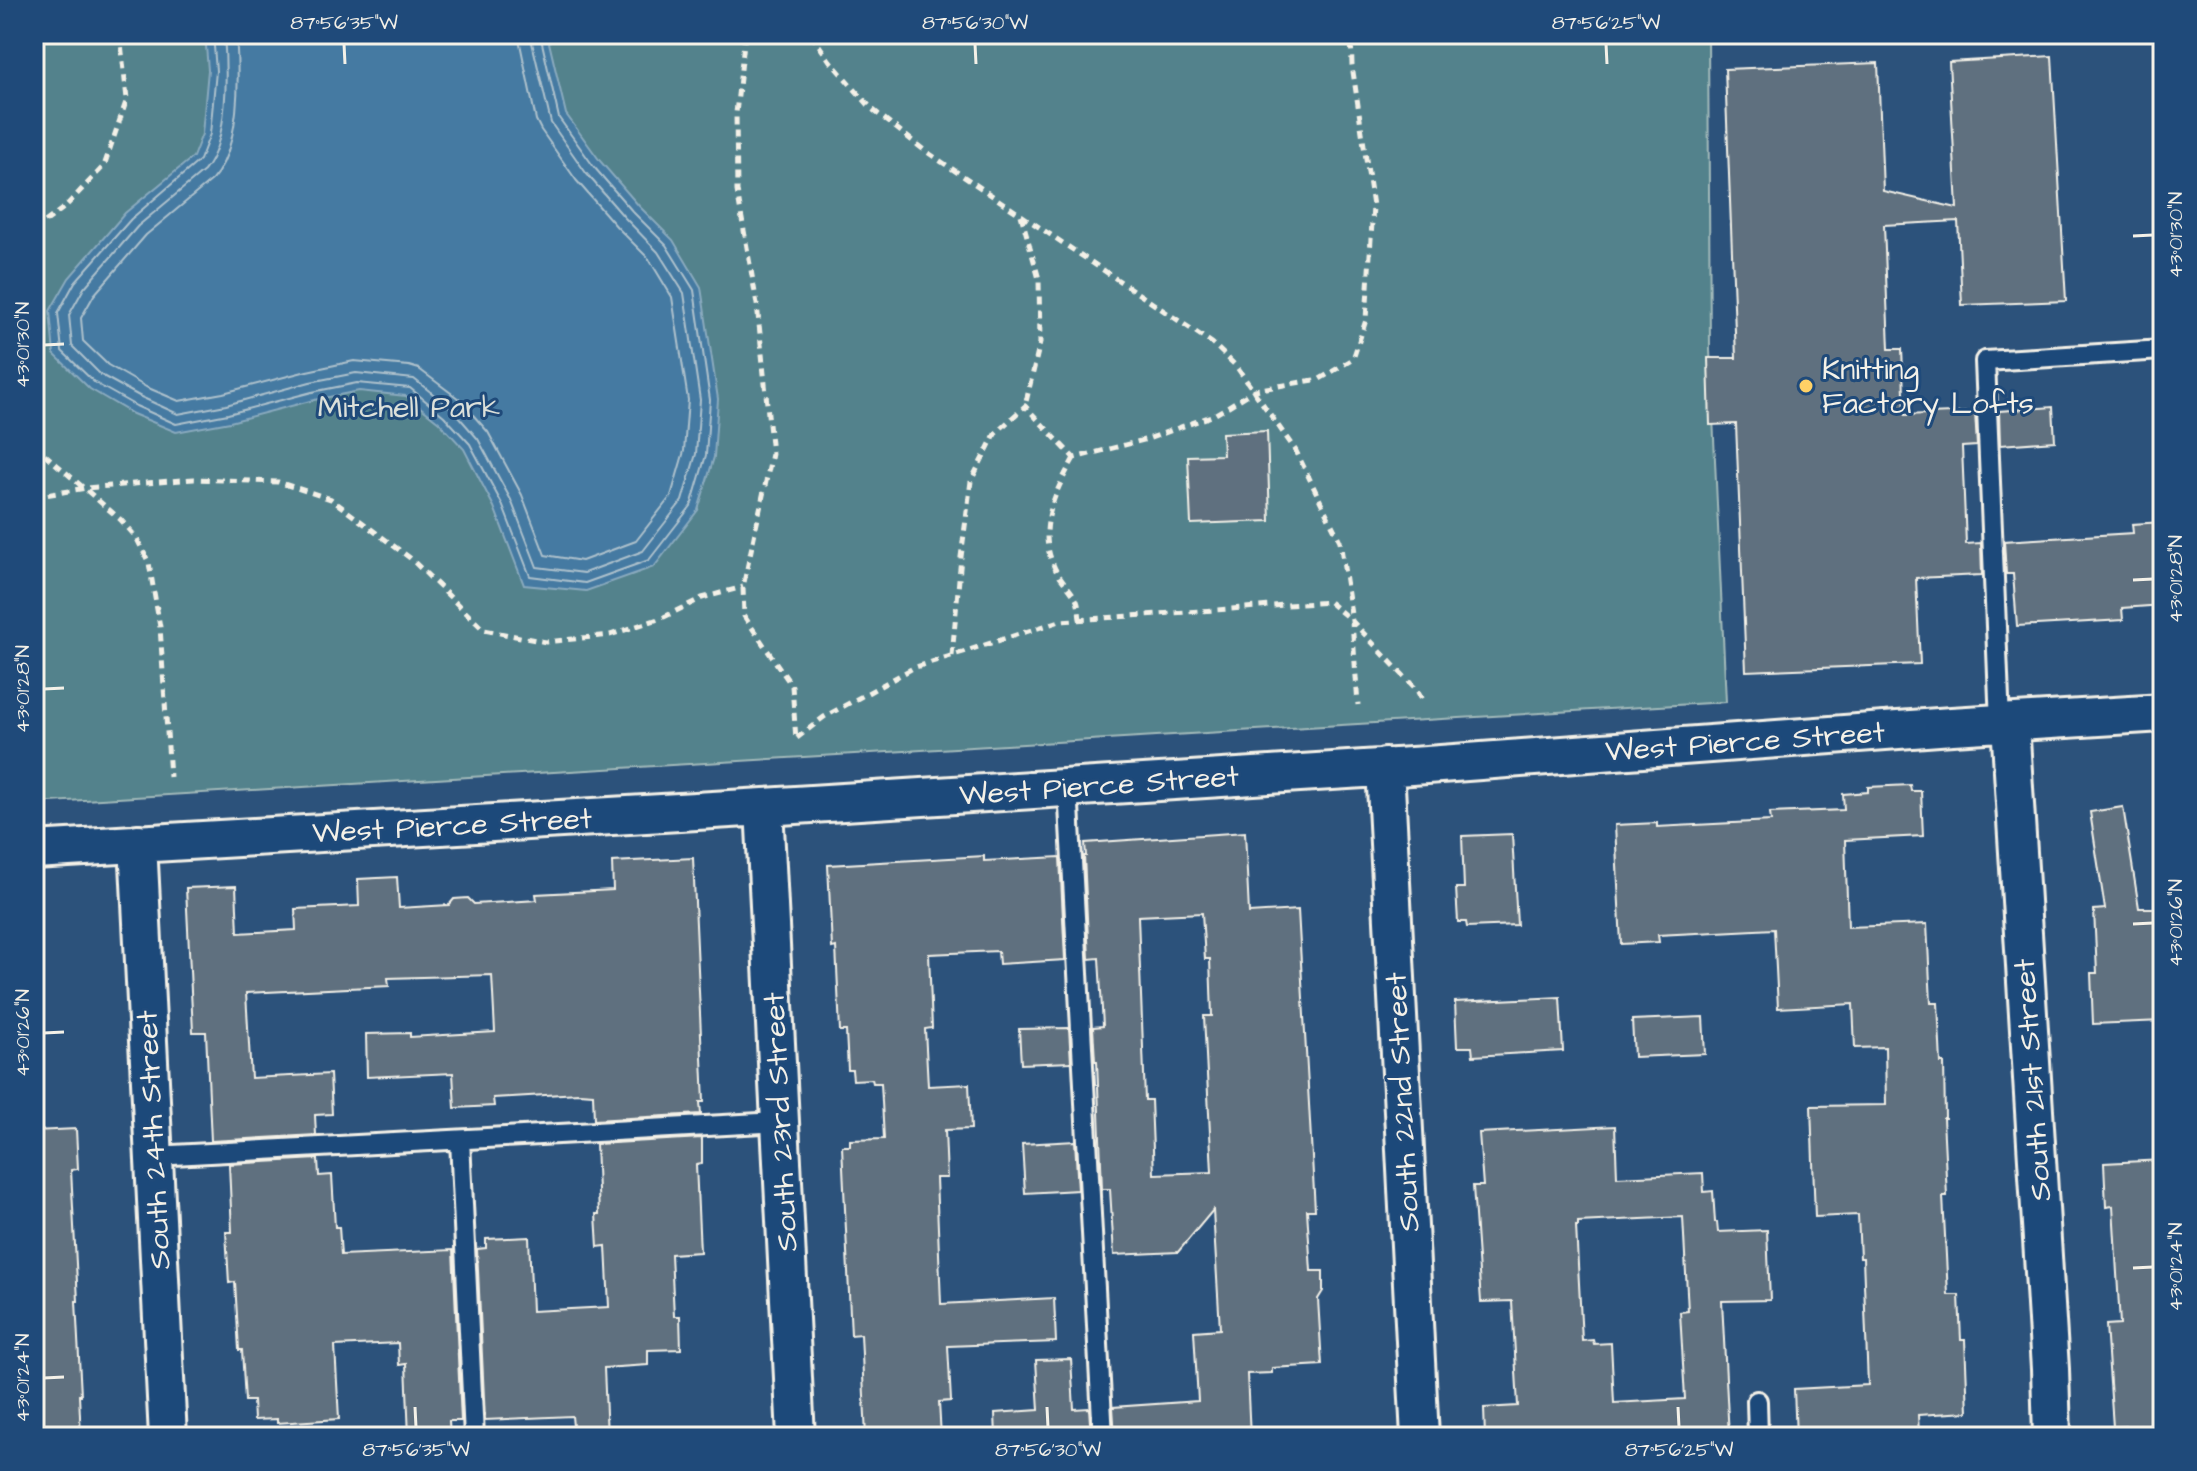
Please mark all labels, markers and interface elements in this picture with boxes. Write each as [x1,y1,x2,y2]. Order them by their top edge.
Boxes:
text: 87°56'35"W [290,9,398,37]
text: 87°56'30"W [922,9,1028,37]
text: 87°56'25"W [1552,9,1661,37]
text: 43°01'30"N [2162,192,2190,278]
text: 43°01'30"N [9,302,37,388]
place label: Knitting Factory Lofts [1822,349,2034,426]
marker: Knitting Factory Lofts [1797,377,1815,395]
park label: Mitchell Park [318,387,500,429]
text: 43°01'28"N [2162,535,2190,623]
text: 43°01'28"N [9,645,37,733]
street label: West Pierce Street [1604,711,1886,773]
street label: West Pierce Street [958,755,1240,817]
street label: West Pierce Street [311,798,593,854]
text: 43°01'26"N [2162,879,2190,967]
street label: South 21st Street [2004,957,2062,1203]
street label: South 22nd Street [1375,971,1431,1233]
text: 43°01'26"N [9,989,37,1077]
street label: South 23rd Street [753,991,809,1253]
street label: South 24th Street [126,1009,182,1271]
text: 43°01'24"N [2162,1223,2190,1311]
text: 43°01'24"N [9,1334,37,1422]
text: 87°56'35"W [362,1436,470,1464]
text: 87°56'30"W [995,1436,1101,1464]
text: 87°56'25"W [1625,1436,1734,1464]

